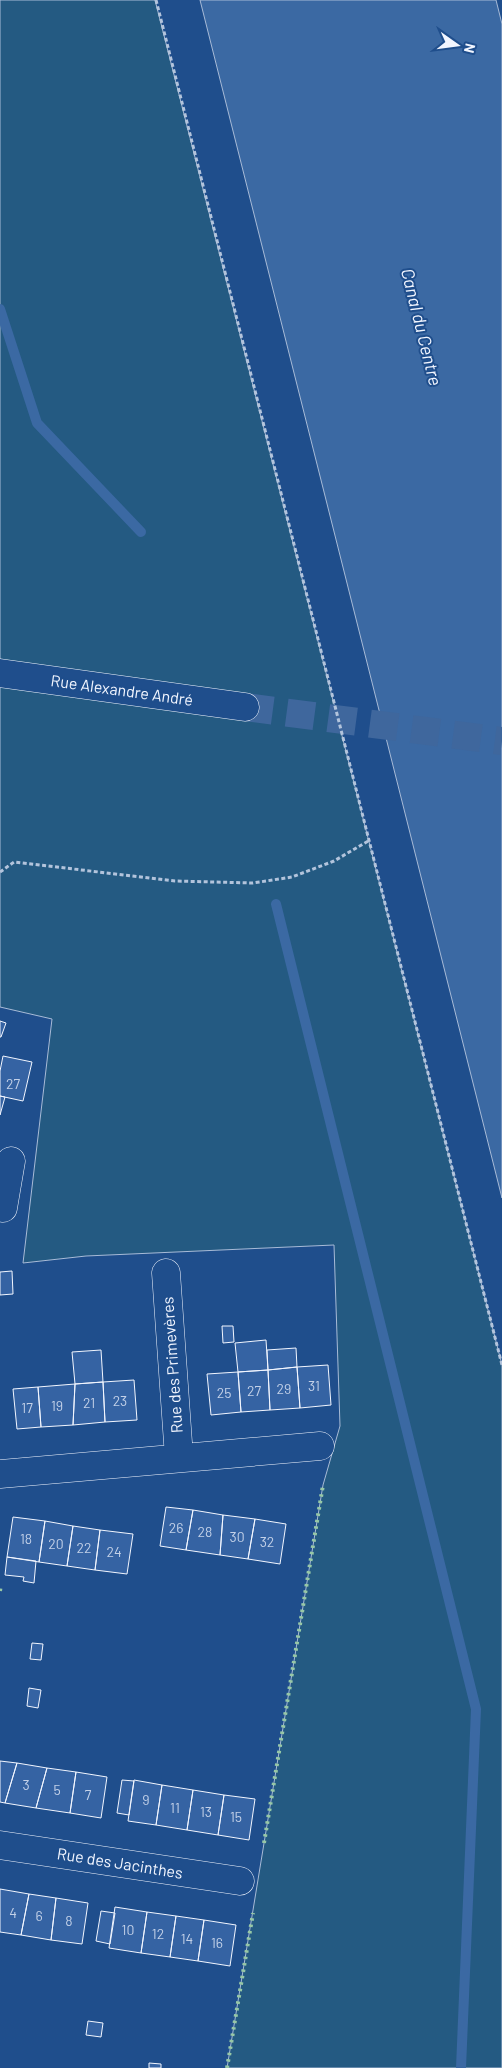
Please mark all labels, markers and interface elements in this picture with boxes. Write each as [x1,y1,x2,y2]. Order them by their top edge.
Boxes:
north arrow [432,20,482,70]
text: N [461,42,479,55]
water label: Canal du Centre [397,266,447,388]
street label: Rue Alexandre André [50,670,194,709]
house number: 27 [6,1075,20,1092]
street label: Rue des Primevères [157,1296,186,1434]
house number: 31 [308,1377,320,1394]
house number: 29 [277,1380,291,1397]
house number: 27 [247,1382,261,1399]
house number: 25 [217,1384,231,1401]
house number: 23 [113,1392,127,1409]
house number: 21 [83,1394,95,1411]
house number: 19 [51,1397,63,1414]
house number: 17 [21,1399,33,1416]
house number: 26 [169,1519,183,1536]
house number: 28 [198,1523,212,1540]
house number: 30 [229,1528,245,1545]
house number: 18 [20,1530,32,1547]
house number: 32 [260,1533,274,1550]
house number: 20 [48,1535,64,1552]
house number: 22 [76,1539,92,1556]
house number: 24 [106,1543,122,1560]
house number: 3 [22,1776,30,1793]
house number: 5 [53,1781,61,1798]
house number: 7 [85,1786,92,1803]
house number: 9 [142,1791,150,1808]
house number: 11 [170,1799,180,1816]
house number: 13 [200,1803,212,1820]
house number: 15 [230,1808,242,1825]
street label: Rue des Jacinthes [56,1843,184,1882]
house number: 4 [9,1904,17,1921]
house number: 6 [35,1907,43,1924]
house number: 8 [65,1912,73,1929]
house number: 10 [122,1921,134,1938]
house number: 12 [152,1925,164,1942]
house number: 14 [181,1930,193,1947]
house number: 16 [211,1934,223,1951]

